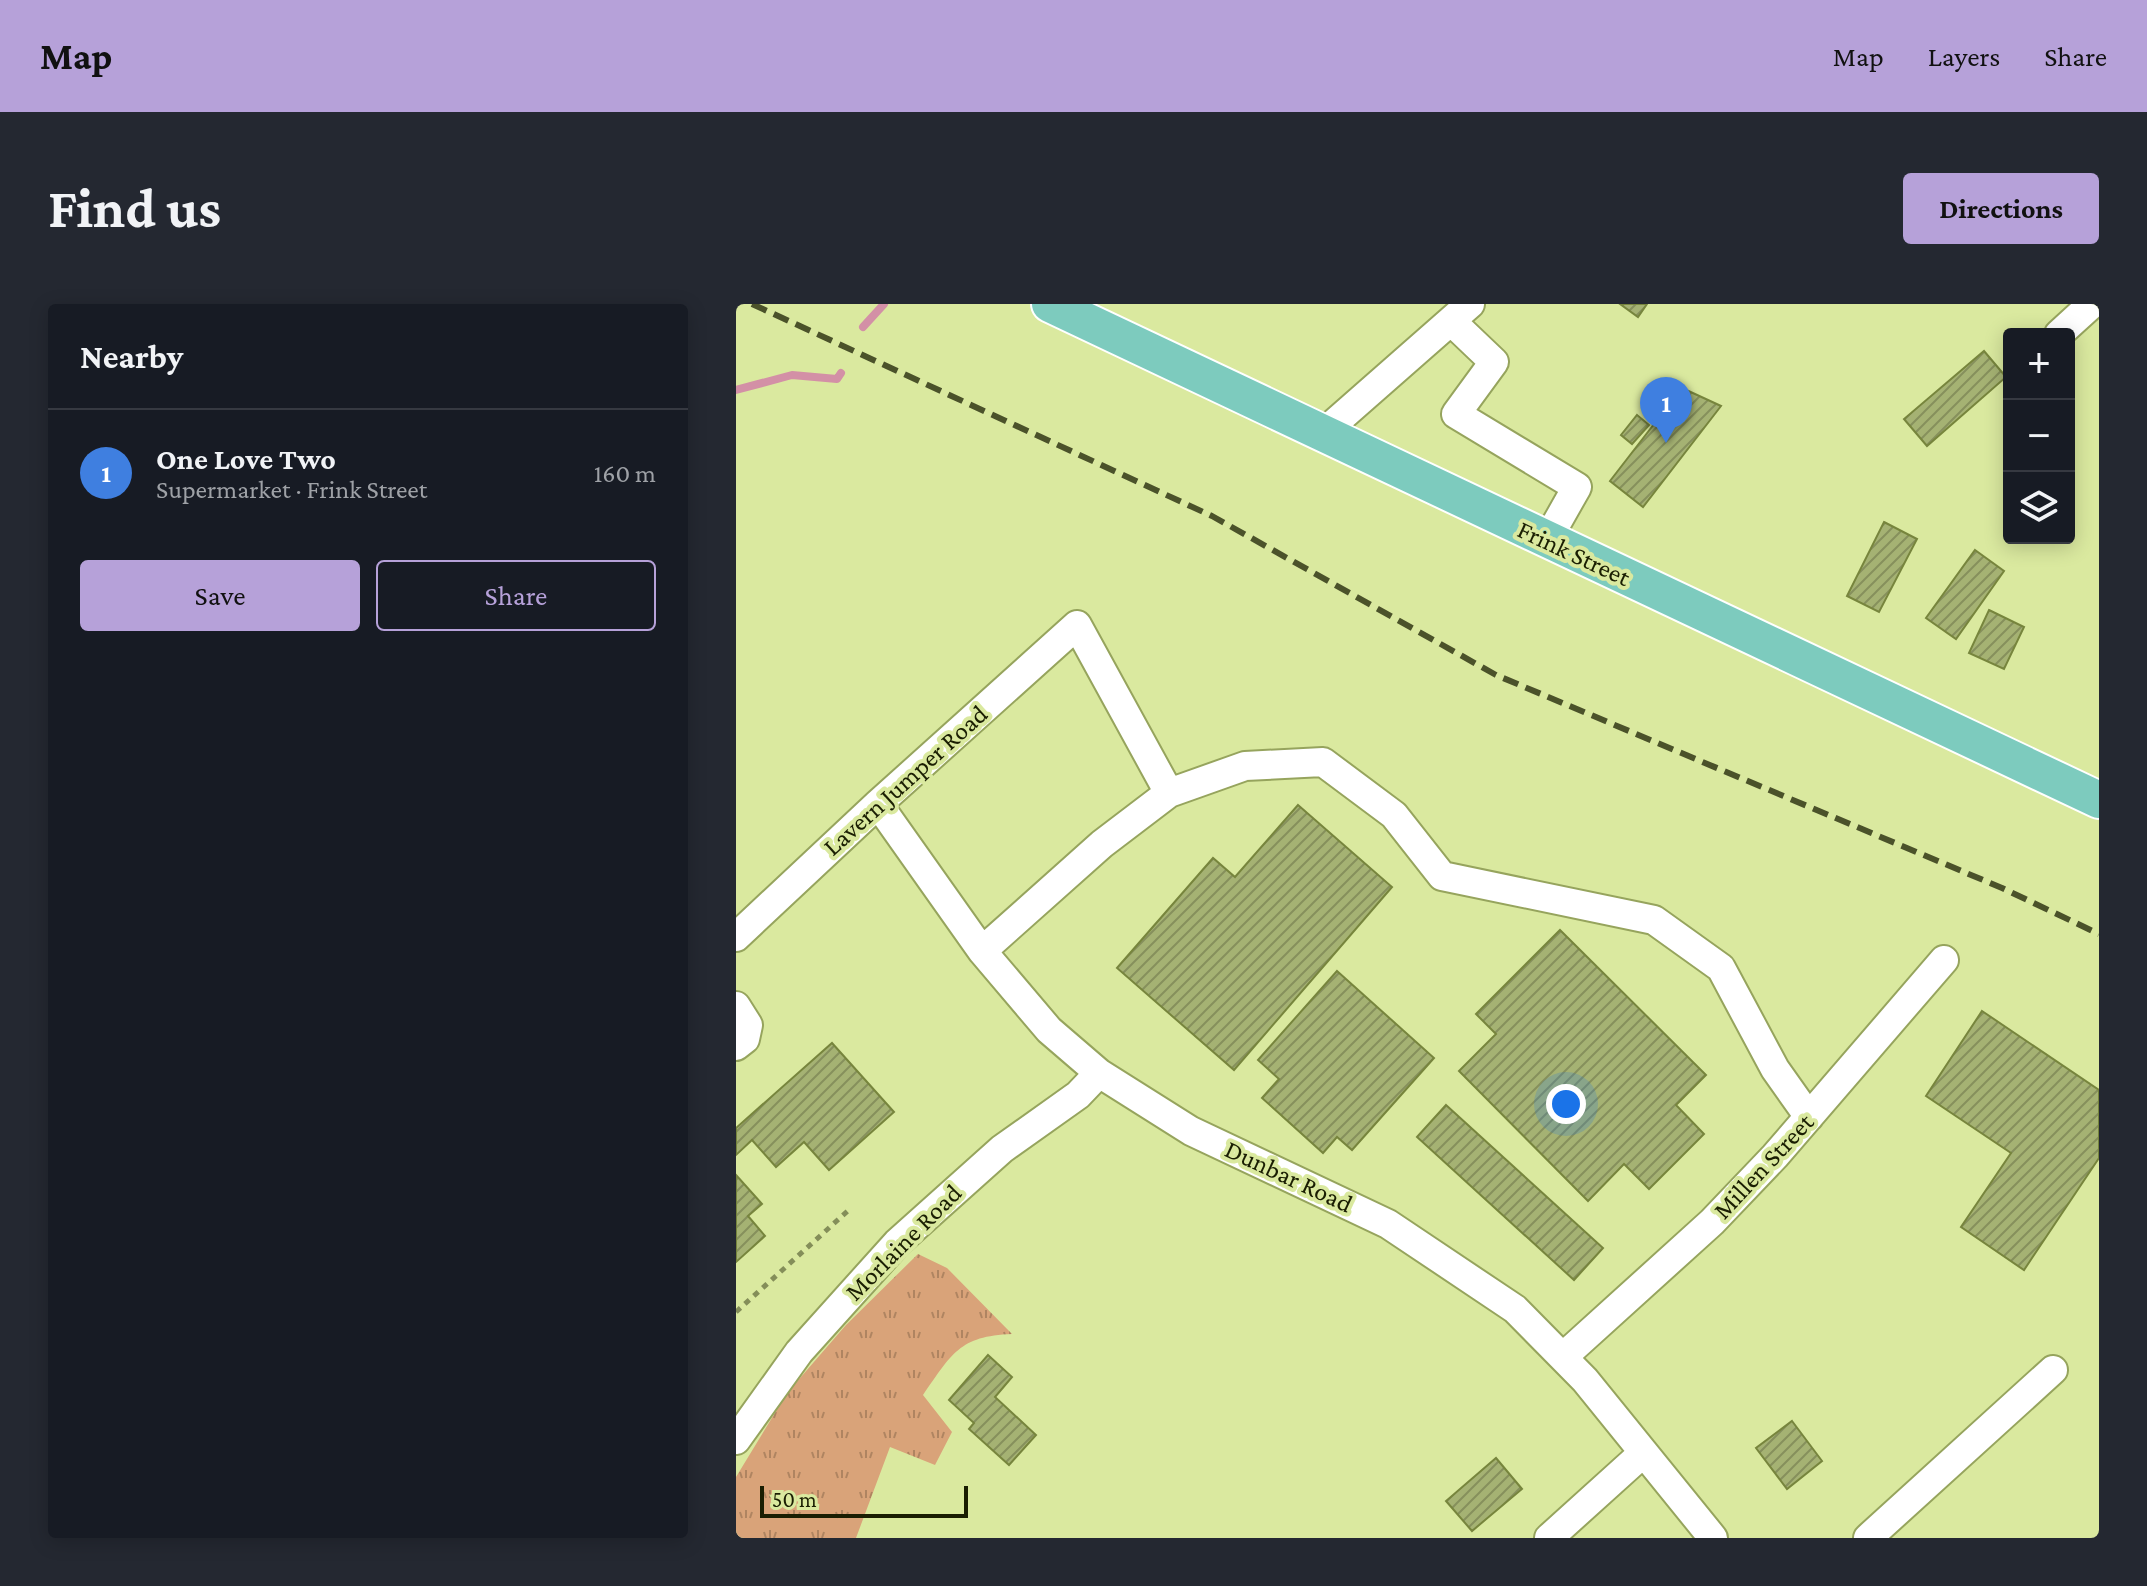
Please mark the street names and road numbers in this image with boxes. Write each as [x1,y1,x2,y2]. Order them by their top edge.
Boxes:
street label: Frink Street [1513,515,1635,592]
street label: Lavern Jumper Road [817,699,993,862]
street label: Millen Street [1707,1107,1820,1225]
street label: Dunbar Road [1220,1134,1357,1219]
street label: Morlaine Road [839,1178,968,1306]

